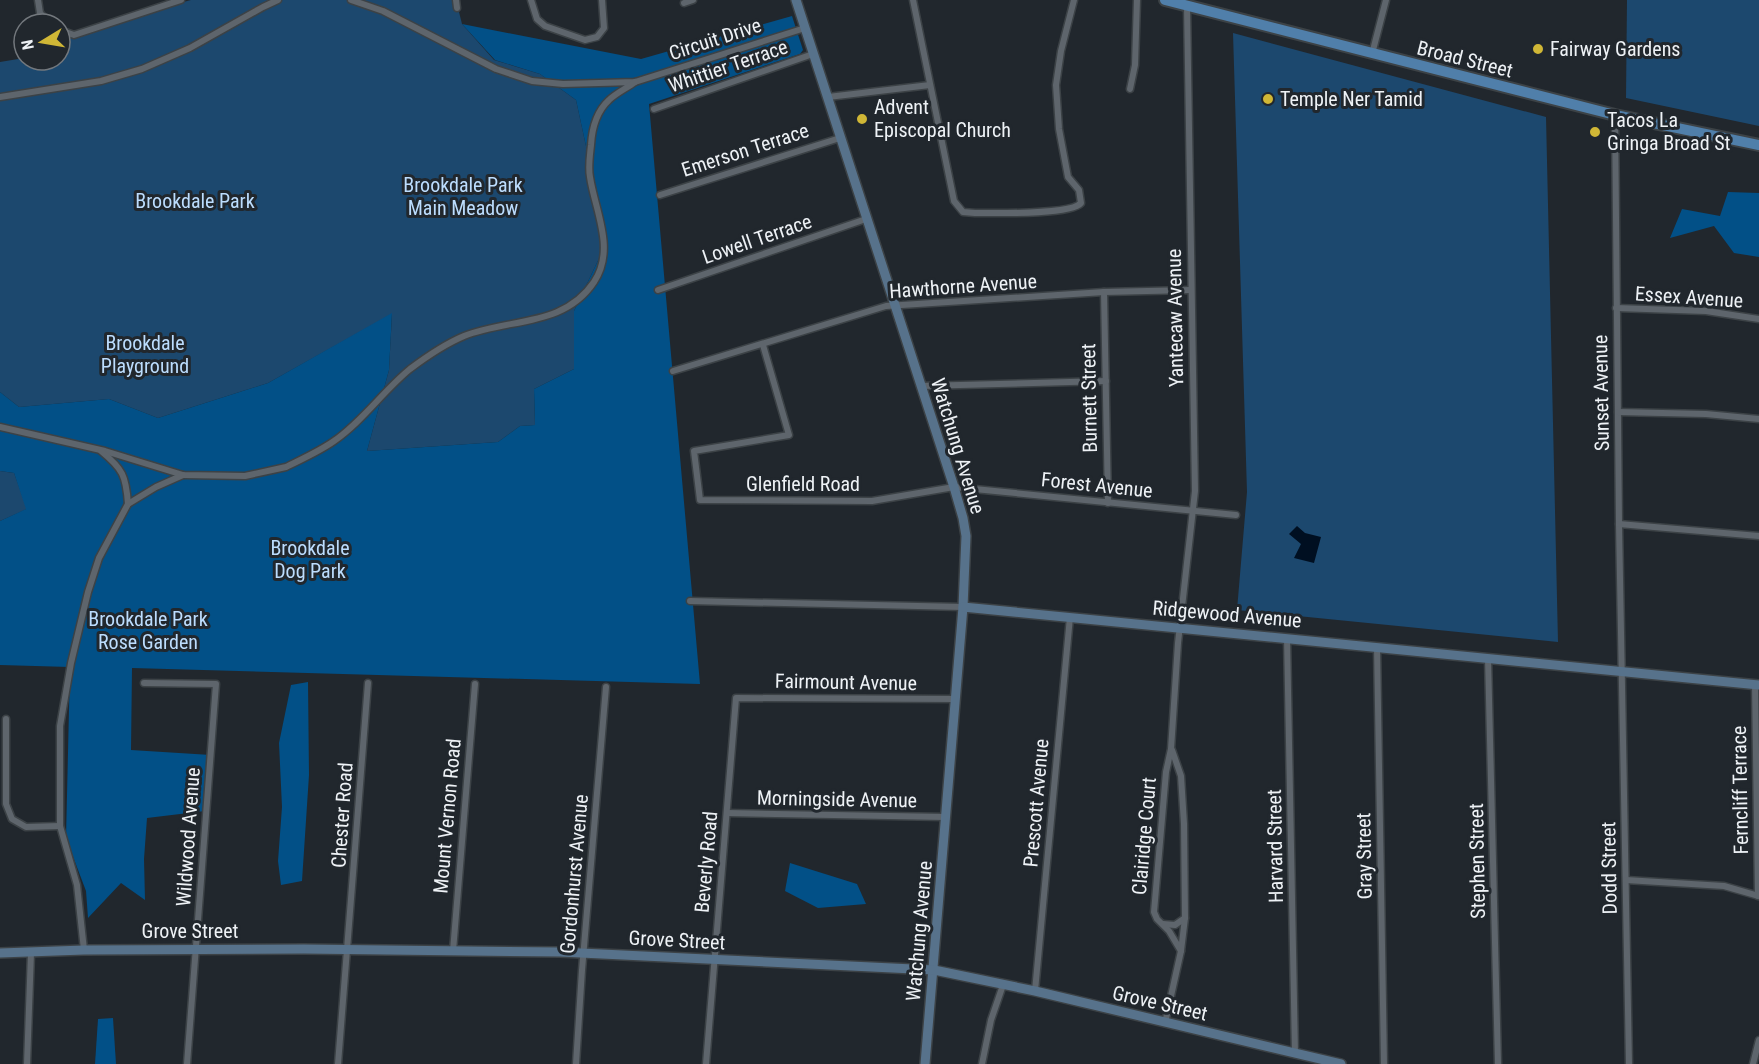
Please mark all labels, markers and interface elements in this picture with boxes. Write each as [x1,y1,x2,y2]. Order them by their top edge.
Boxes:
north arrow [12,12,72,72]
street label: Circuit Drive [666,13,764,65]
street label: Whittier Terrace [665,34,791,98]
street label: Broad Street [1415,36,1515,82]
place label: Fairway Gardens [1550,37,1680,61]
text: N [18,38,38,51]
marker: Fairway Gardens [1531,42,1545,56]
place label: Temple Ner Tamid [1280,87,1423,111]
marker: Temple Ner Tamid [1261,92,1275,106]
place label: Advent Episcopal Church [874,95,1011,142]
place label: Tacos La Gringa Broad St [1607,108,1731,155]
marker: Advent Episcopal Church [855,112,869,126]
street label: Emerson Terrace [678,118,812,182]
marker: Tacos La Gringa Broad St [1588,125,1602,139]
park label: Brookdale Park Main Meadow [403,173,523,220]
park label: Brookdale Park [135,189,255,213]
street label: Lowell Terrace [699,209,815,269]
street label: Yantecaw Avenue [1162,249,1188,387]
street label: Hawthorne Avenue [888,269,1038,303]
street label: Essex Avenue [1634,281,1744,313]
park label: Brookdale Playground [101,331,189,378]
street label: Sunset Avenue [1588,335,1614,451]
street label: Burnett Street [1076,343,1102,453]
street label: Watchung Avenue [926,375,990,517]
street label: Forest Avenue [1040,467,1154,503]
street label: Glenfield Road [746,472,860,496]
park label: Brookdale Dog Park [270,536,350,583]
street label: Ridgewood Avenue [1151,596,1303,632]
park label: Brookdale Park Rose Garden [88,607,208,654]
street label: Fairmount Avenue [775,669,917,695]
street label: Ferncliff Terrace [1727,725,1753,855]
street label: Mount Vernon Road [428,738,466,894]
street label: Prescott Avenue [1018,738,1054,868]
street label: Chester Road [326,761,358,869]
street label: Wildwood Avenue [171,767,205,907]
street label: Clairidge Court [1127,776,1161,896]
street label: Morningside Avenue [757,786,917,812]
street label: Harvard Street [1262,789,1288,903]
street label: Gordonhurst Avenue [555,793,593,955]
street label: Stephen Street [1464,803,1490,919]
street label: Beverly Road [690,810,722,914]
street label: Gray Street [1351,812,1377,900]
street label: Dodd Street [1596,821,1622,915]
street label: Watchung Avenue [901,860,937,1002]
street label: Grove Street [142,919,239,943]
street label: Grove Street [628,925,726,955]
street label: Grove Street [1110,980,1210,1026]

